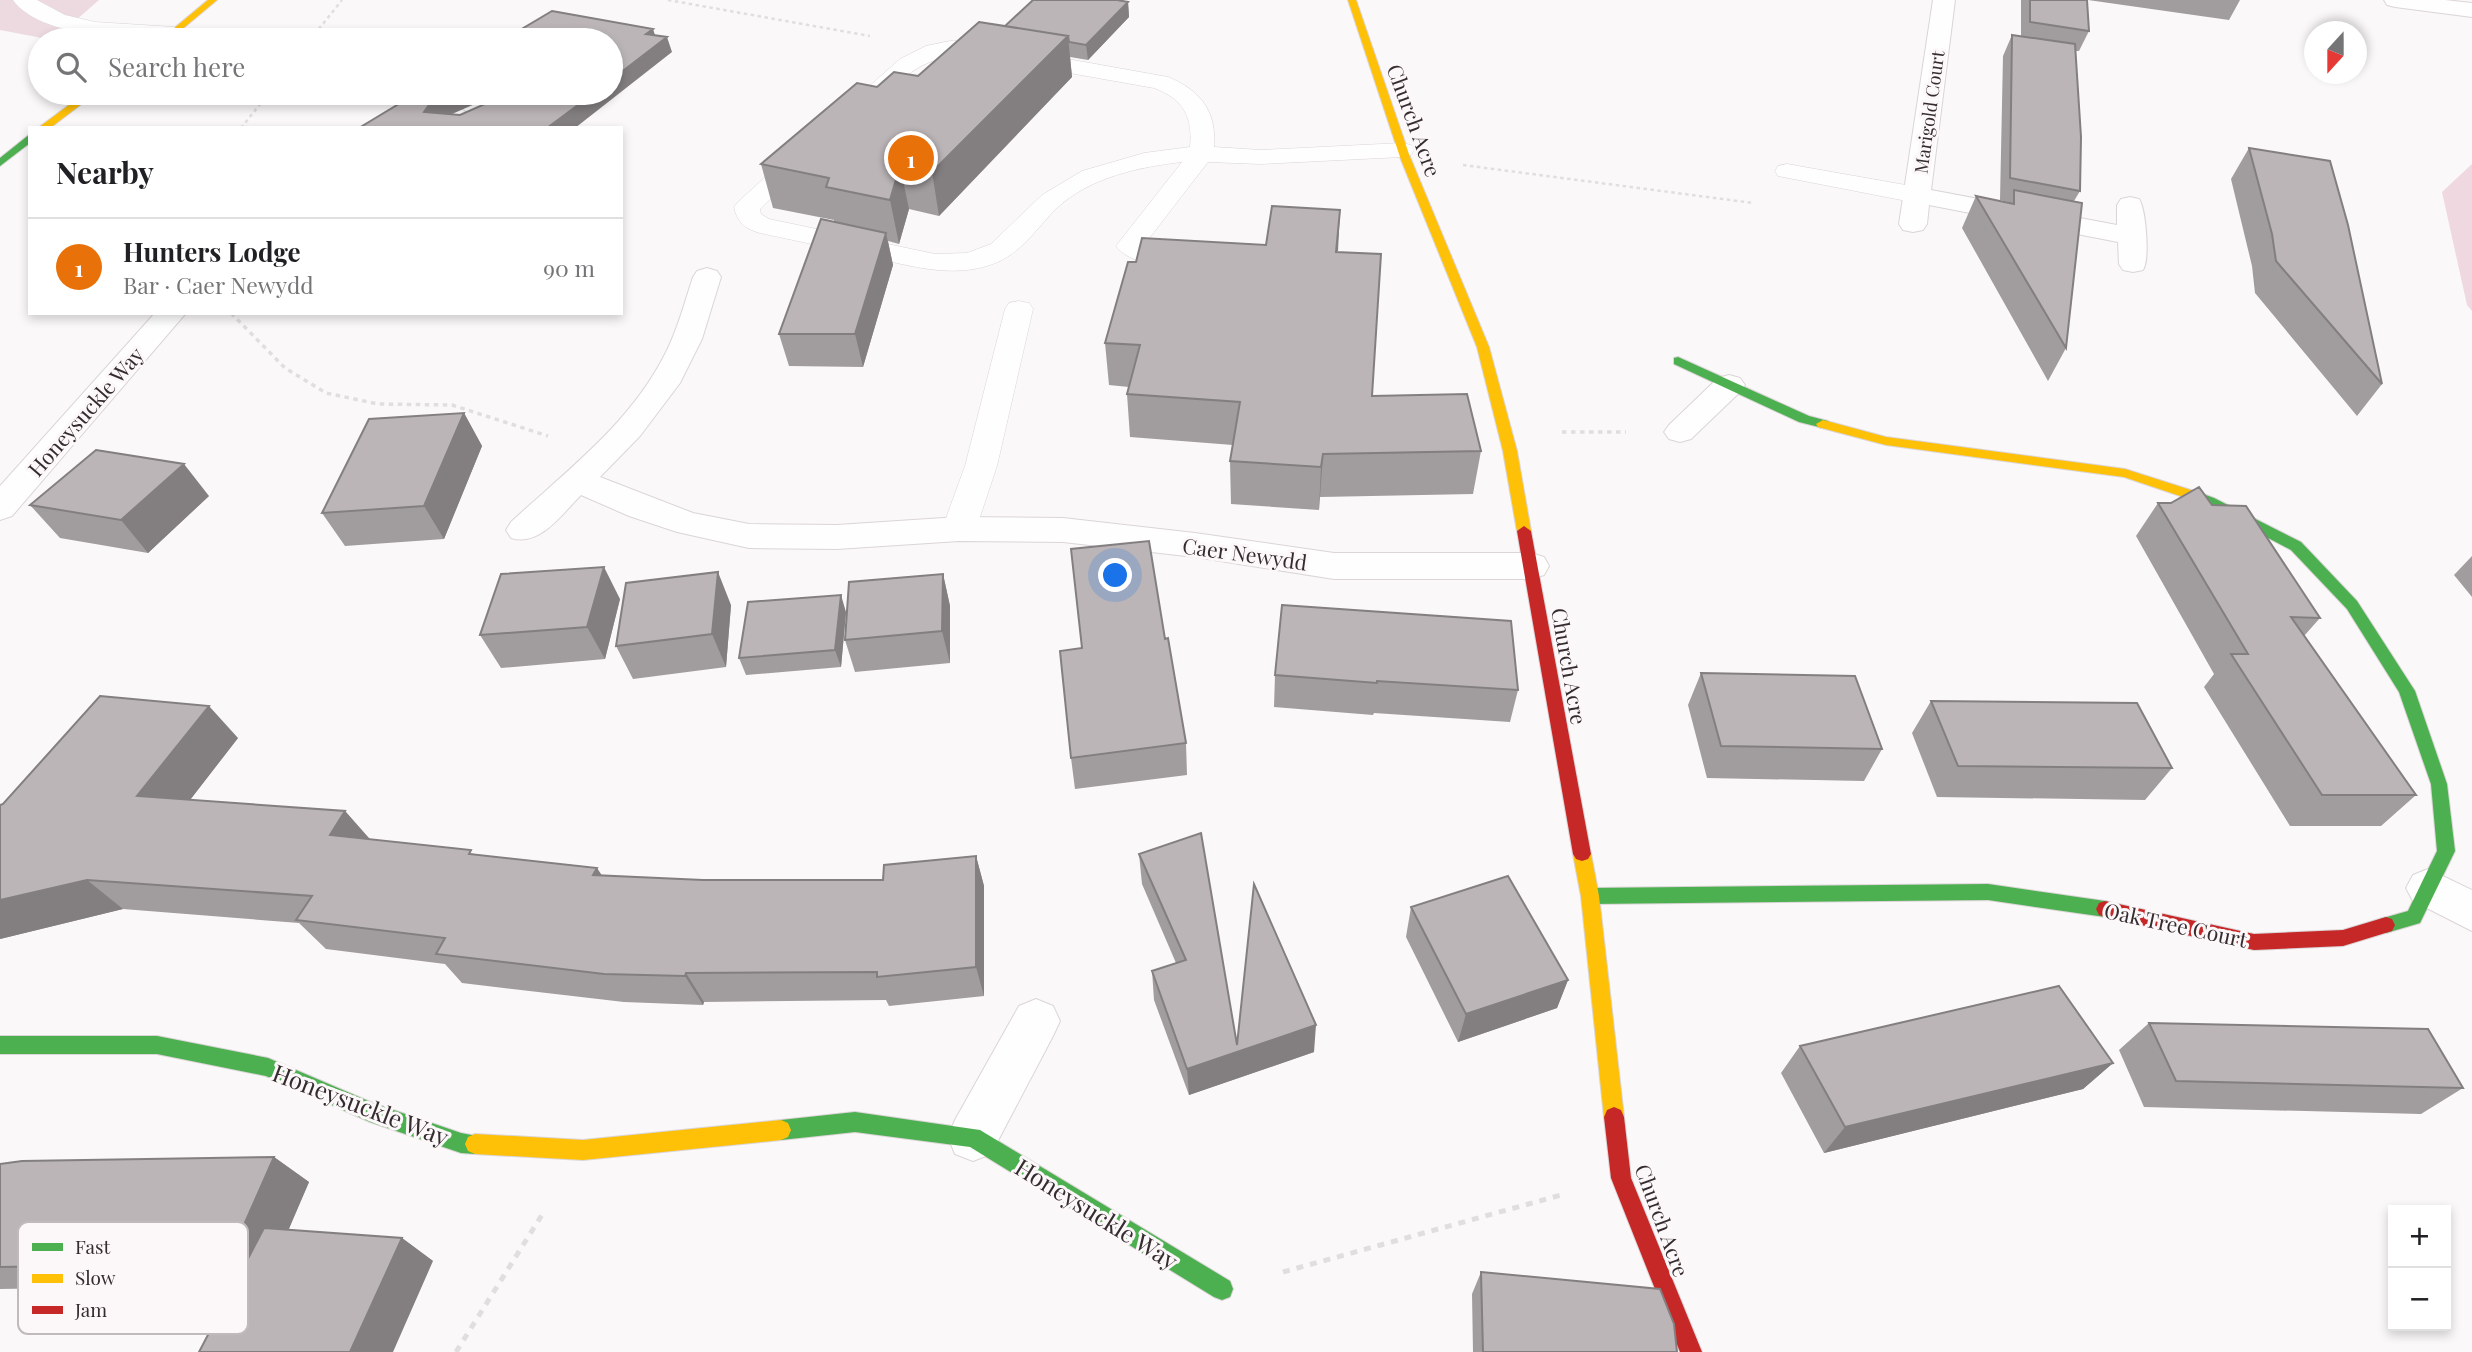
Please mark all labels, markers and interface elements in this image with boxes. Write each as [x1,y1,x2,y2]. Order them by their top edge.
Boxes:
north arrow [2304,21,2367,84]
search box [28,28,623,105]
icon: search [52,48,90,86]
street label: Marigold Court [1908,48,1950,175]
text: Search here [108,49,245,84]
street label: Church Acre [1382,60,1448,180]
pin: 1 [888,132,934,184]
text: Nearby [56,152,154,192]
text: Hunters Lodge [123,234,301,269]
text: 1 [75,252,83,283]
text: 90 m [543,252,595,283]
text: Bar · Caer Newydd [123,269,314,300]
street label: Honeysuckle Way [21,340,149,482]
street label: Caer Newydd [1181,530,1309,576]
your location [1098,558,1132,592]
street label: Church Acre [1546,605,1594,727]
street label: Oak Tree Court [2102,895,2251,953]
street label: Honeysuckle Way [268,1056,454,1152]
street label: Honeysuckle Way [1010,1150,1184,1276]
street label: Church Acre [1630,1160,1696,1280]
map controls [2388,1205,2451,1331]
button: + [2388,1205,2451,1268]
legend [18,1222,248,1334]
text: Fast [75,1233,111,1259]
text: Slow [75,1264,116,1290]
button: − [2388,1268,2451,1331]
text: Jam [74,1296,107,1322]

